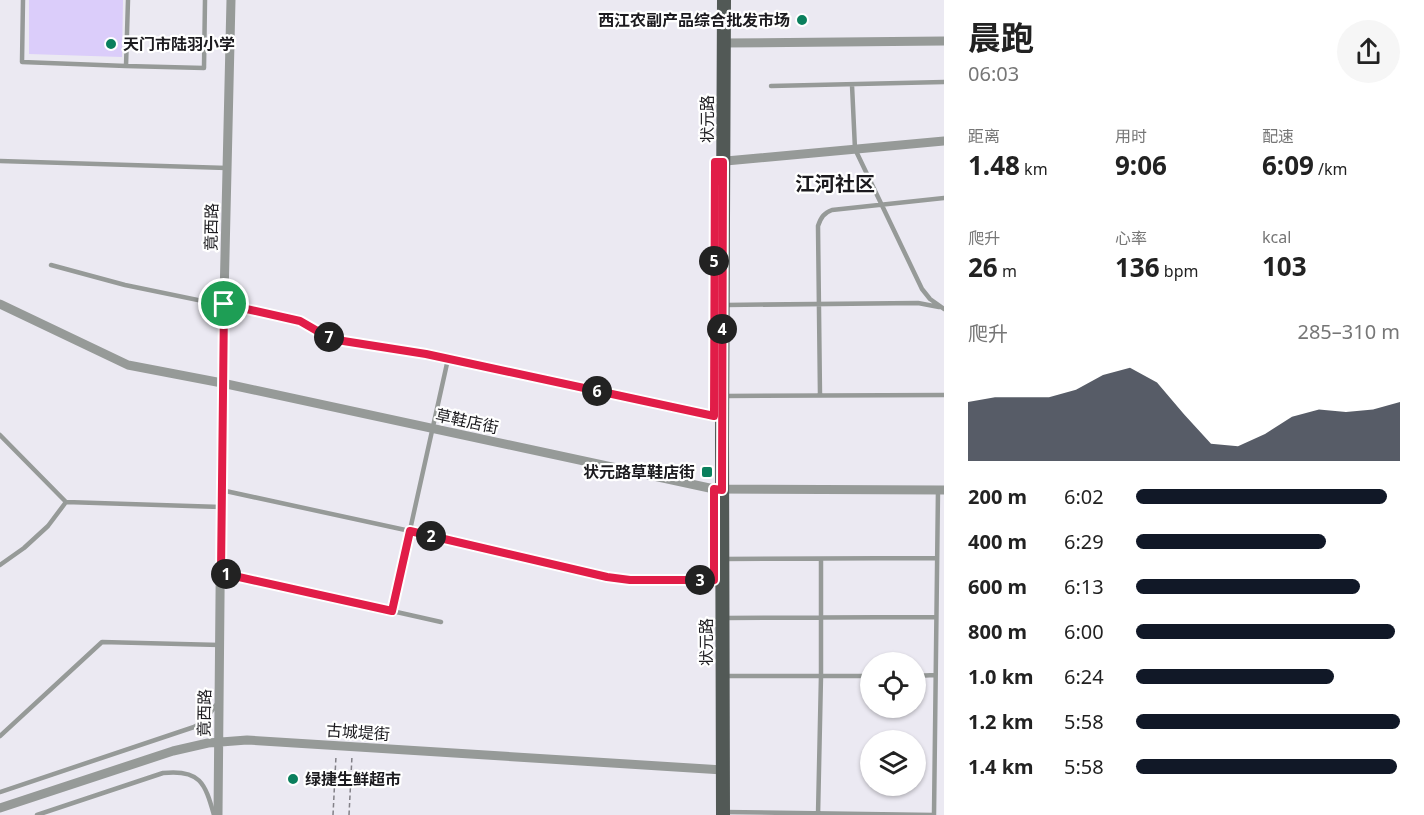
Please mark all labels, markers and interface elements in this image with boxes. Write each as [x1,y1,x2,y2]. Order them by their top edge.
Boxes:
place label: 西江农副产品综合批发市场 [598,9,790,31]
marker: 西江农副产品综合批发市场 [795,13,809,27]
text: 晨跑 [968,15,1034,60]
button: share [1337,20,1400,83]
place label: 天门市陆羽小学 [123,33,235,55]
marker: 天门市陆羽小学 [104,37,118,51]
text: 06:03 [968,60,1019,87]
street label: 状元路 [696,95,718,143]
text: 距离 [968,125,1000,147]
text: 用时 [1115,125,1147,147]
text: 配速 [1262,125,1294,147]
text: 1.48 [968,147,1020,183]
text: 9:06 [1115,147,1167,183]
text: 6:09 [1262,147,1314,183]
text: km [1020,158,1048,180]
text: /km [1314,158,1348,180]
district label: 江河社区 [795,170,875,197]
street label: 竟西路 [200,203,222,251]
text: kcal [1262,226,1291,248]
text: 爬升 [968,227,1000,249]
text: 心率 [1115,227,1147,249]
pin: 5 [699,246,729,276]
text: 103 [1262,248,1307,284]
text: 26 [968,249,998,285]
text: 136 [1115,249,1160,285]
text: 5 [709,250,719,272]
text: m [998,260,1017,282]
text: bpm [1160,260,1198,282]
pin [198,278,249,329]
icon: arrive [207,287,240,320]
pin: 4 [707,314,737,344]
text: 4 [717,318,727,340]
text: 285–310 m [1297,318,1400,345]
text: 爬升 [968,320,1008,347]
pin: 7 [314,322,344,352]
text: 7 [324,326,334,348]
pin: 6 [582,376,612,406]
text: 6 [592,380,602,402]
street label: 草鞋店街 [433,404,501,438]
place label: 状元路草鞋店街 [583,461,695,483]
marker: 状元路草鞋店街 [700,465,714,479]
text: 200 m [968,483,1027,510]
text: 6:02 [1064,483,1104,510]
pin: 2 [416,521,446,551]
text: 2 [426,525,436,547]
text: 400 m [968,528,1027,555]
text: 6:29 [1064,528,1104,555]
pin: 1 [211,559,241,589]
text: 1 [221,563,231,585]
pin: 3 [685,565,715,595]
text: 3 [695,569,705,591]
text: 600 m [968,573,1027,600]
text: 6:13 [1064,573,1104,600]
street label: 状元路 [695,618,717,666]
text: 800 m [968,618,1027,645]
text: 6:00 [1064,618,1104,645]
map controls [860,652,926,796]
button: locate [860,652,926,718]
text: 1.0 km [968,663,1034,690]
text: 6:24 [1064,663,1104,690]
street label: 竟西路 [193,689,215,737]
text: 1.2 km [968,708,1034,735]
text: 5:58 [1064,708,1104,735]
street label: 古城堤街 [325,719,391,745]
button: layers [860,730,926,796]
text: 1.4 km [968,753,1034,780]
text: 5:58 [1064,753,1104,780]
place label: 绿捷生鲜超市 [305,768,401,790]
marker: 绿捷生鲜超市 [286,772,300,786]

